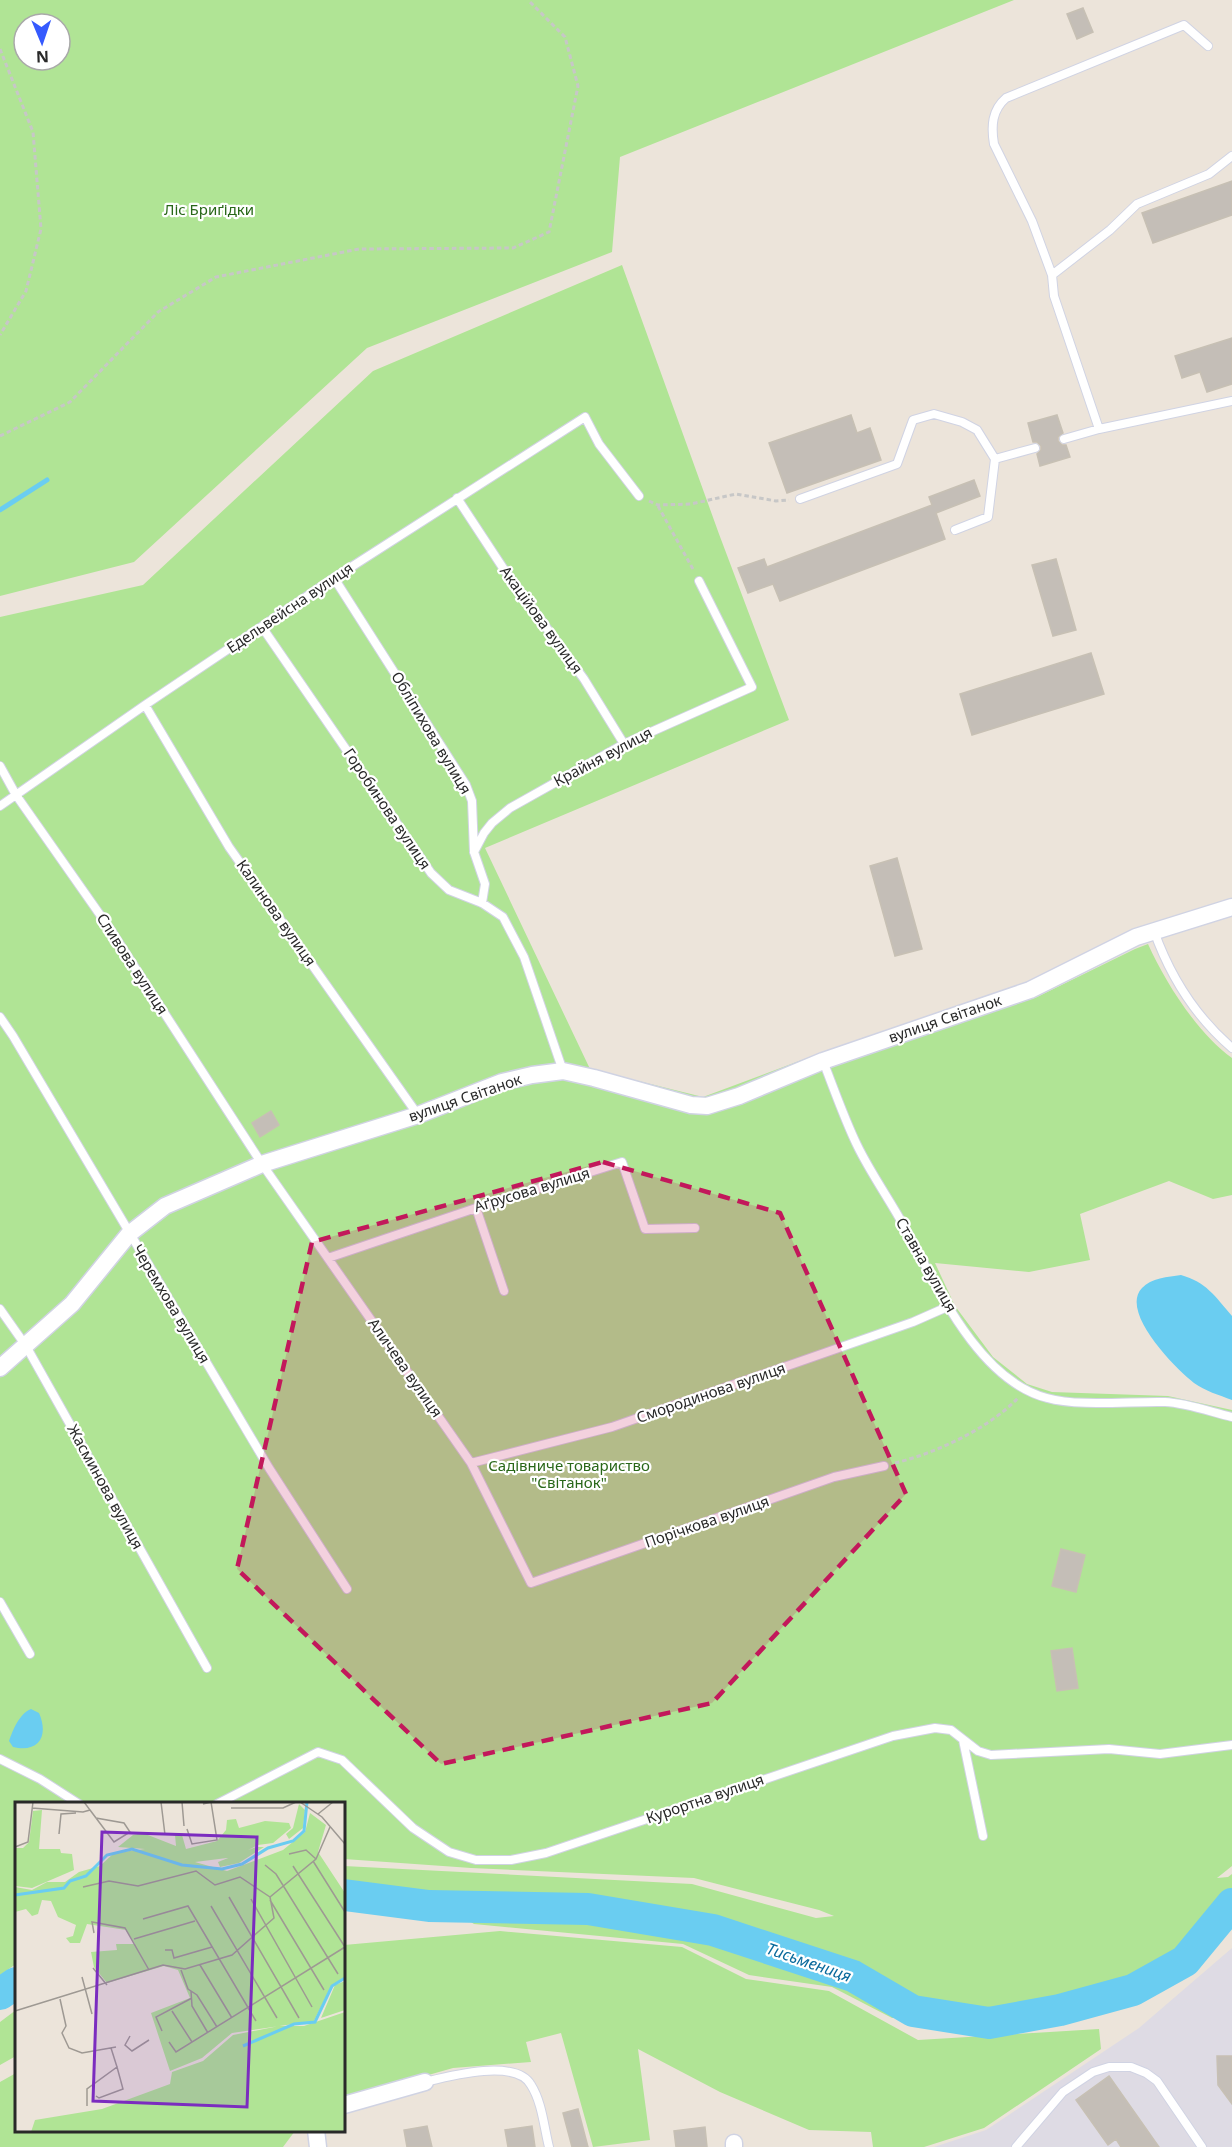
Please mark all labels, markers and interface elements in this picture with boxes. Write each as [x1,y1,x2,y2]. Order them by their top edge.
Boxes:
north arrow [12,12,72,72]
text: N [36,46,49,68]
park label: Ліс Бриґідки [164,199,254,219]
street label: Едельвейсна вулиця [222,557,357,657]
street label: Акаційова вулиця [496,561,588,677]
street label: Обліпихова вулиця [387,668,476,797]
street label: Крайня вулиця [550,722,655,791]
street label: Горобинова вулиця [340,744,436,873]
street label: Калинова вулиця [233,855,321,970]
street label: Сливова вулиця [93,909,173,1018]
street label: вулиця Світанок [885,989,1004,1047]
street label: вулиця Світанок [405,1068,524,1126]
street label: Аґрусова вулиця [471,1162,592,1216]
street label: Ставна вулиця [892,1214,962,1315]
street label: Черемхова вулиця [128,1240,215,1367]
street label: Аличева вулиця [364,1314,447,1421]
street label: Смородинова вулиця [634,1357,788,1427]
street label: Жасминова вулиця [63,1420,149,1553]
park label: Садівниче товариство "Світанок" [488,1455,650,1492]
street label: Порічкова вулиця [642,1490,771,1552]
street label: Курортна вулиця [643,1769,766,1828]
inset map [15,1802,345,2132]
water label: Тисьмениця [764,1937,854,1987]

